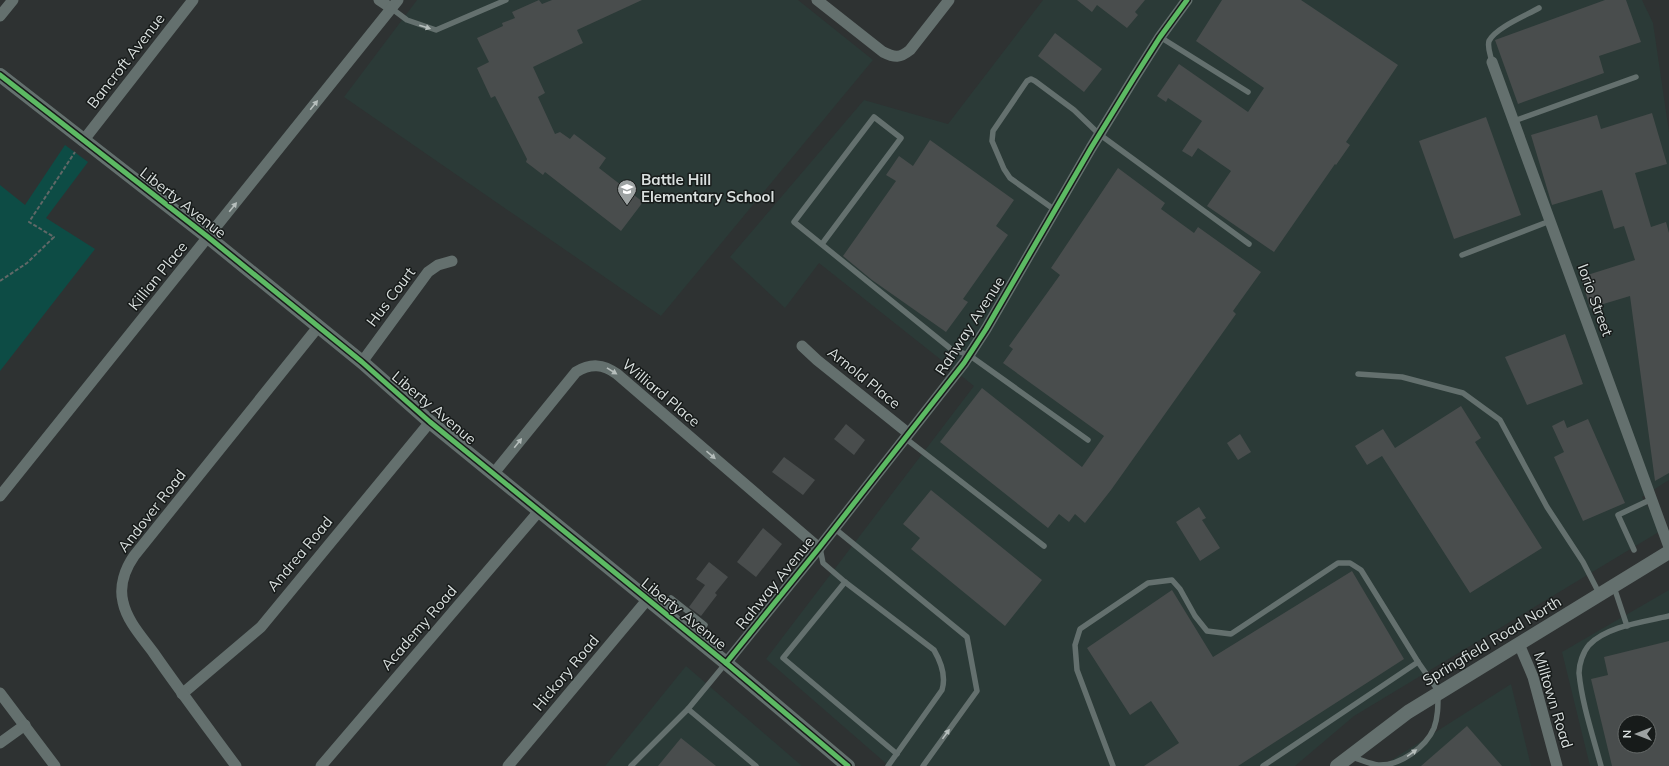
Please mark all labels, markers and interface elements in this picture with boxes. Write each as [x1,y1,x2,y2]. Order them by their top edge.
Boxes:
street label: Bancroft Avenue [83,9,169,112]
one-way arrow [419,24,431,30]
one-way arrow [309,100,318,111]
street label: Liberty Avenue [136,163,230,242]
place label: Battle Hill Elementary School [641,170,774,206]
school or university icon: Battle Hill Elementary School [616,178,638,206]
one-way arrow [228,201,237,212]
street label: Killian Place [124,237,191,314]
street label: Iorio Street [1574,261,1617,339]
street label: Hus Court [362,263,419,330]
street label: Rahway Avenue [931,273,1009,379]
street label: Arnold Place [824,343,905,413]
street label: Williard Place [618,354,704,431]
street label: Liberty Avenue [388,367,480,448]
one-way arrow [607,367,617,375]
one-way arrow [514,437,523,448]
one-way arrow [706,450,716,459]
street label: Andover Road [114,466,190,556]
street label: Andrea Road [263,512,336,595]
street label: Rahway Avenue [731,532,818,633]
street label: Liberty Avenue [638,573,731,654]
street label: Academy Road [377,581,461,674]
street label: Springfield Road North [1419,592,1565,690]
street label: Hickory Road [528,631,603,714]
street label: Milltown Road [1530,649,1577,750]
north arrow [1617,714,1657,754]
one-way arrow [942,729,950,740]
text: N [1620,730,1634,738]
one-way arrow [1406,750,1418,757]

